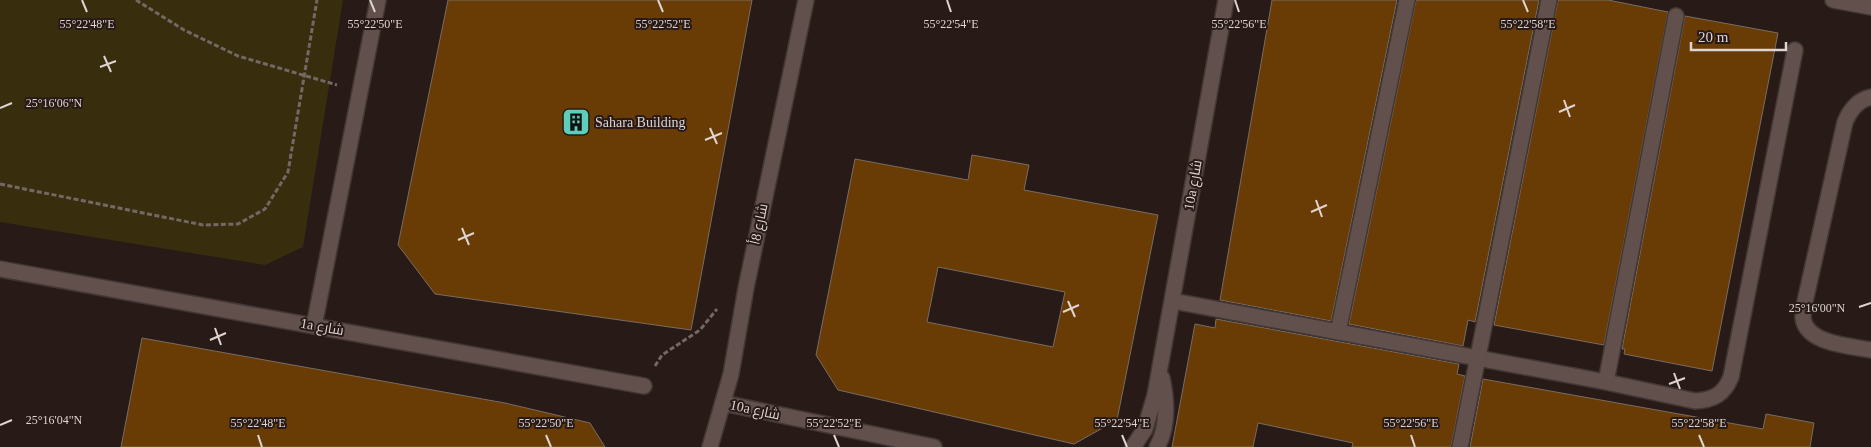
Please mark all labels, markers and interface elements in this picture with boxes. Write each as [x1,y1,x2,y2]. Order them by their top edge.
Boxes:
text: 55°22'48"E [59,17,115,31]
text: 55°22'50"E [347,17,403,31]
text: 55°22'52"E [635,17,691,31]
text: 55°22'54"E [923,17,979,31]
text: 55°22'56"E [1211,17,1267,31]
text: 55°22'58"E [1500,17,1556,31]
scale bar [1691,20,1786,52]
text: 20 m [1698,29,1729,45]
text: 25°16'06"N [26,96,83,110]
building icon: Sahara Building [561,107,591,137]
place label: Sahara Building [595,115,686,130]
street label: 10a شارع [1181,159,1206,212]
street label: شارع 8أ [745,202,772,246]
text: 25°16'00"N [1789,301,1846,315]
street label: 1a شارع [299,316,345,339]
street label: 10a شارع [728,397,781,424]
text: 25°16'04"N [26,413,83,427]
text: 55°22'48"E [230,416,286,430]
text: 55°22'50"E [518,416,574,430]
text: 55°22'52"E [806,416,862,430]
text: 55°22'54"E [1094,416,1150,430]
text: 55°22'56"E [1383,416,1439,430]
text: 55°22'58"E [1671,416,1727,430]

